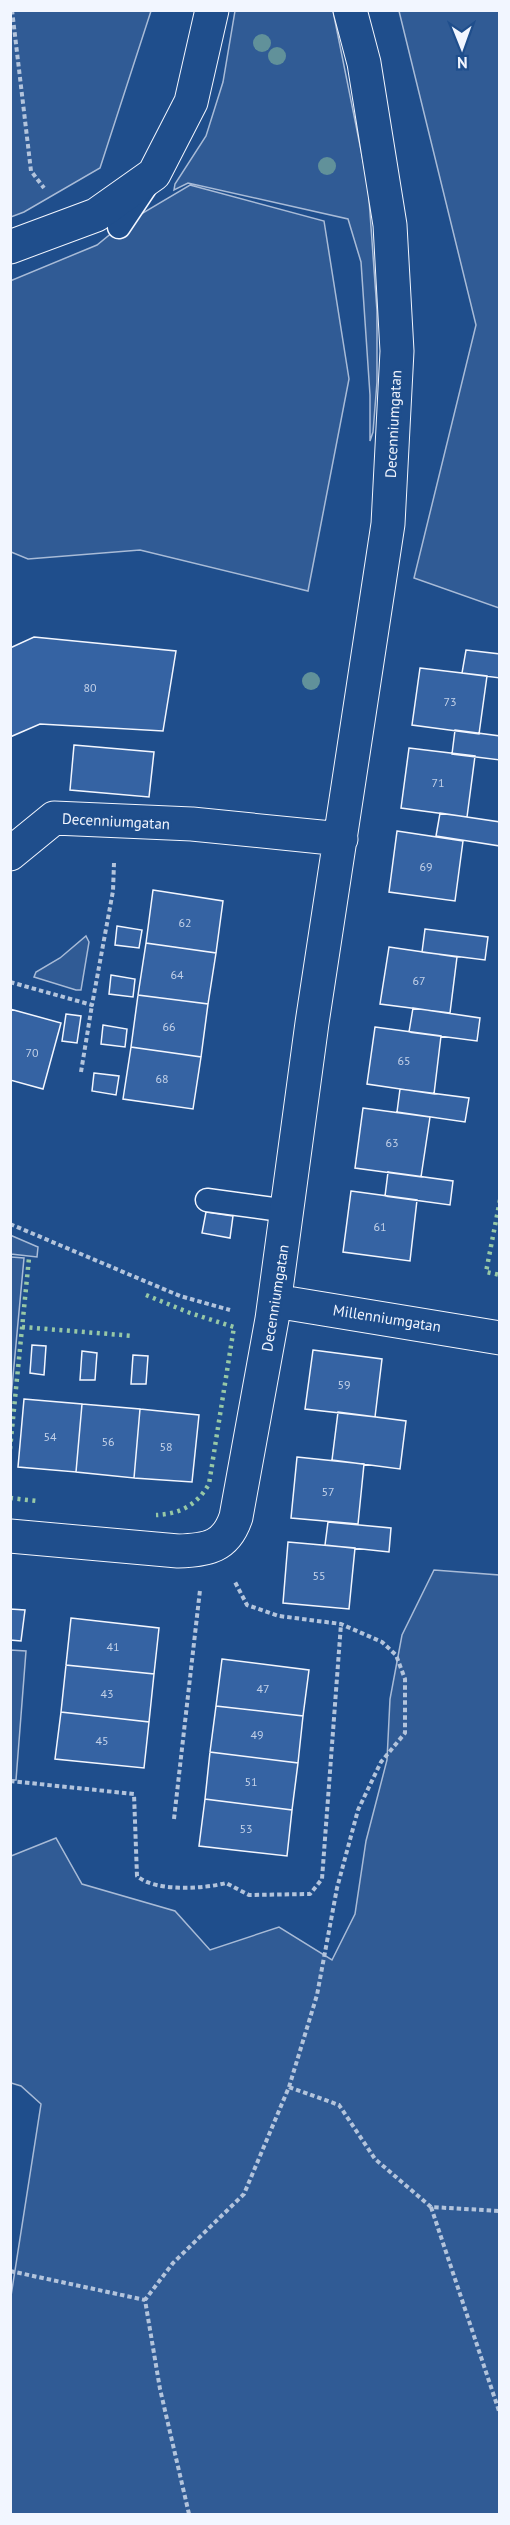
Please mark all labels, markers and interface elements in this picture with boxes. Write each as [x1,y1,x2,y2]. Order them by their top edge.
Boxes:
north arrow [432,18,492,78]
text: N [457,53,468,73]
street label: Decenniumgatan [381,369,405,479]
house number: 80 [83,680,97,695]
house number: 73 [443,694,457,709]
house number: 71 [431,775,445,790]
street label: Decenniumgatan [61,809,171,833]
house number: 69 [419,859,433,874]
house number: 62 [178,915,192,930]
house number: 64 [170,967,184,982]
house number: 67 [412,973,426,988]
house number: 66 [162,1019,176,1034]
house number: 70 [25,1045,39,1060]
house number: 65 [397,1053,411,1068]
house number: 68 [155,1071,169,1086]
house number: 63 [385,1135,399,1150]
house number: 61 [373,1219,387,1234]
street label: Decenniumgatan [257,1243,293,1353]
street label: Millenniumgatan [332,1300,442,1336]
house number: 59 [337,1377,351,1392]
house number: 54 [43,1429,57,1444]
house number: 56 [101,1434,115,1449]
house number: 58 [159,1439,173,1454]
house number: 57 [321,1484,335,1499]
house number: 55 [312,1568,326,1583]
house number: 41 [106,1639,120,1654]
house number: 47 [256,1681,270,1696]
house number: 43 [100,1686,114,1701]
house number: 49 [250,1727,264,1742]
house number: 45 [95,1733,109,1748]
house number: 51 [244,1774,258,1789]
house number: 53 [239,1821,253,1836]

